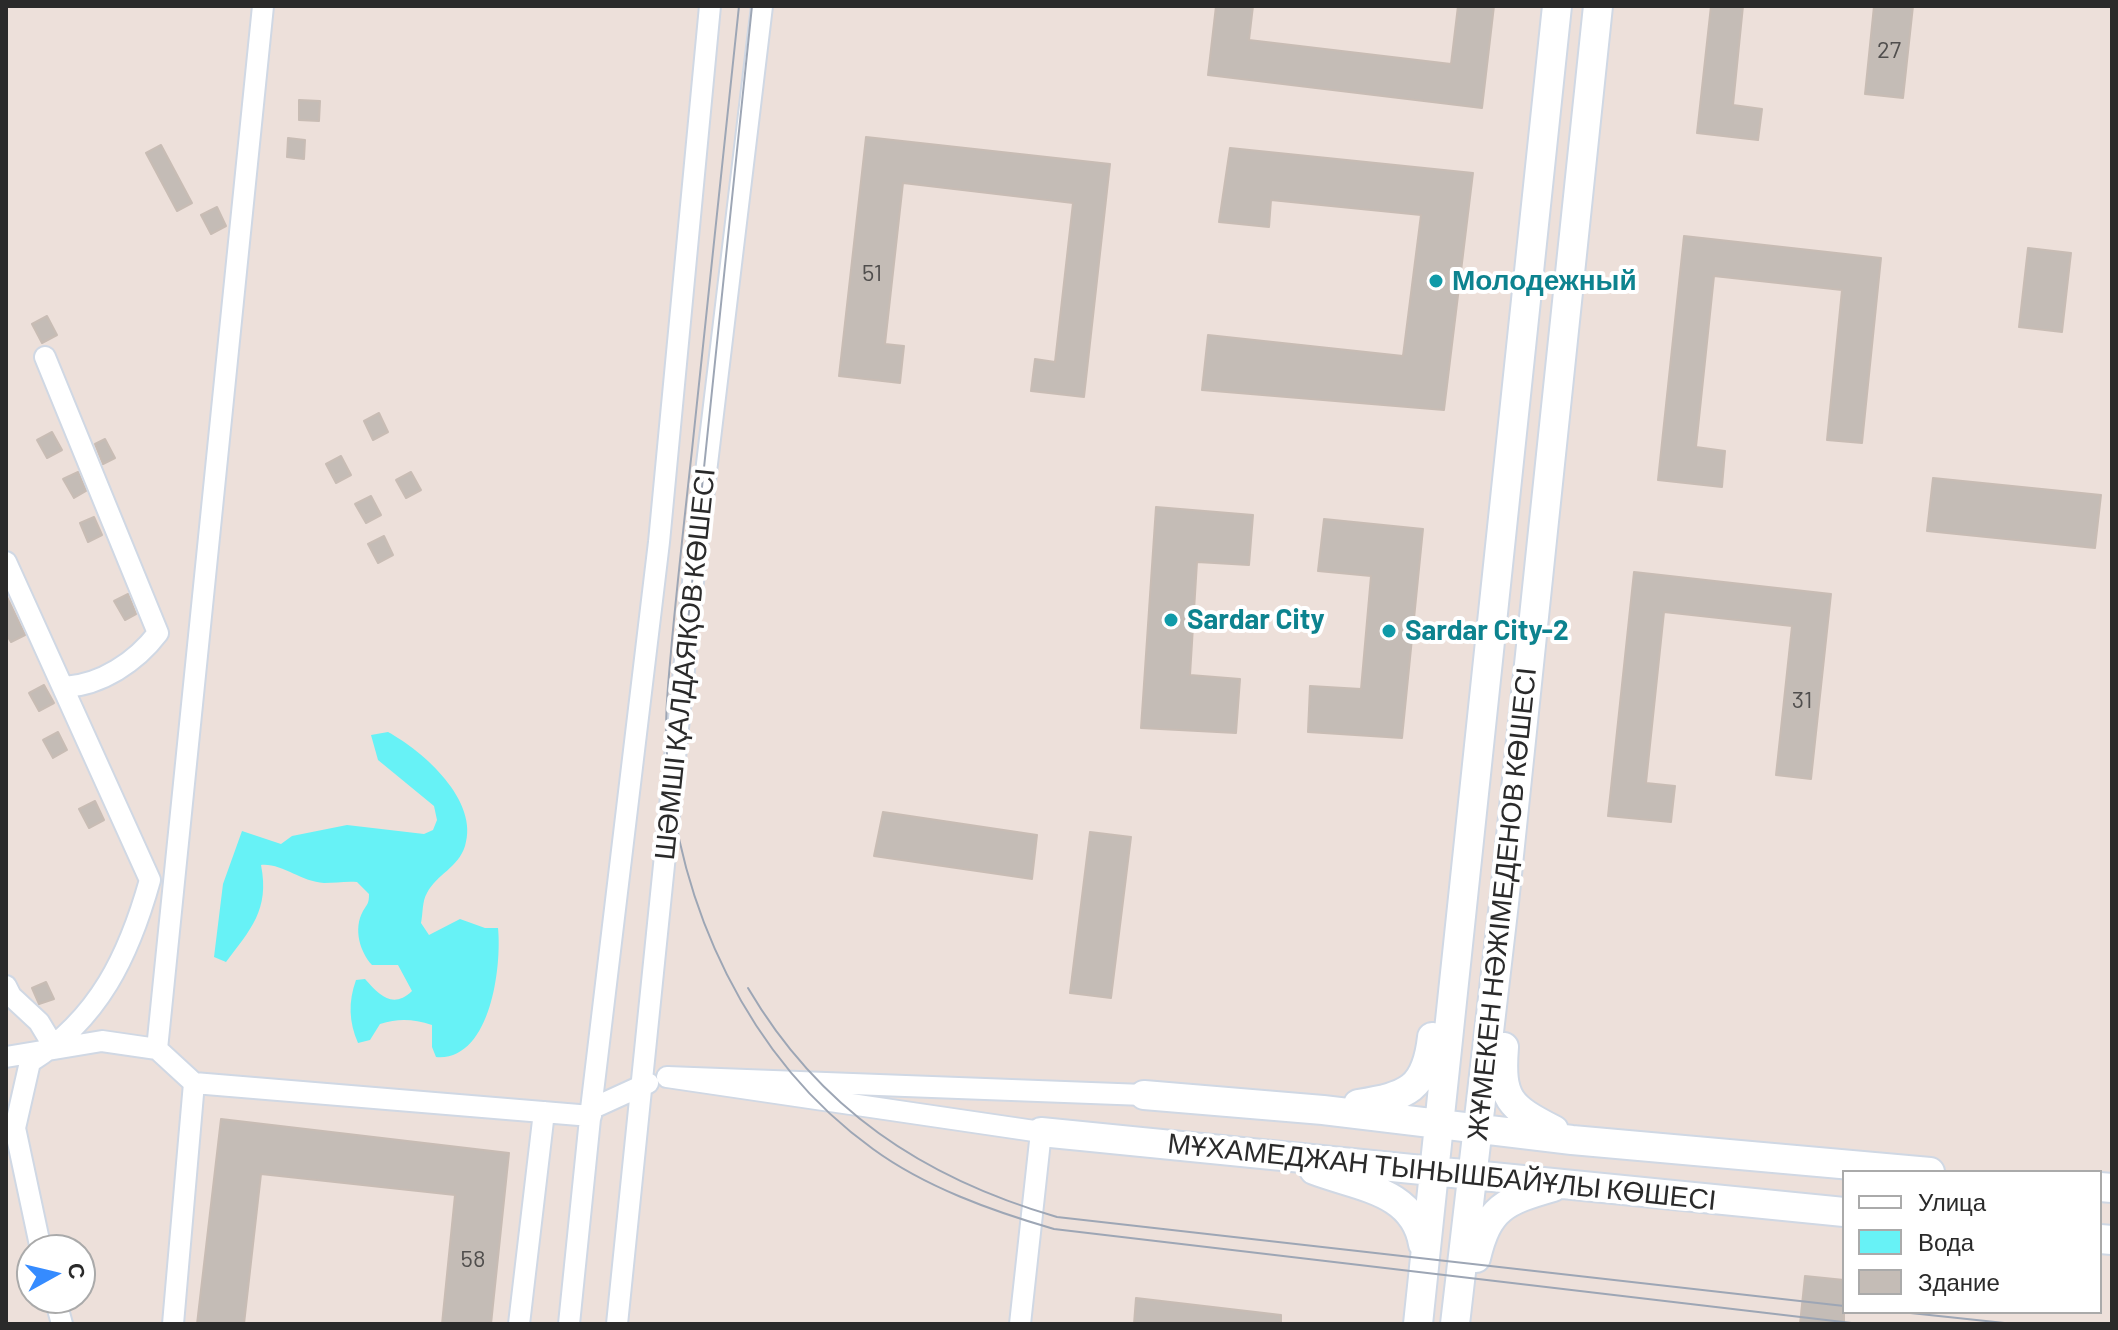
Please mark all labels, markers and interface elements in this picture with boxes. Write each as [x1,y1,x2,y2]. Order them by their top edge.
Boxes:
house number: 27 [1877,36,1901,64]
house number: 51 [862,259,882,287]
place label: Молодежный [1452,264,1637,298]
marker: Молодежный [1427,272,1445,290]
street label: ШӘМШІ ҚАЛДАЯҚОВ КӨШЕСІ [648,466,722,862]
place label: Sardar City [1187,603,1325,637]
marker: Sardar City [1162,611,1180,629]
place label: Sardar City-2 [1405,614,1569,648]
marker: Sardar City-2 [1380,622,1398,640]
street label: ЖҰМЕКЕН НӘЖІМЕДЕНОВ КӨШЕСІ [1460,666,1544,1142]
house number: 31 [1792,686,1812,714]
street label: МҰХАМЕДЖАН ТЫНЫШБАЙҰЛЫ КӨШЕСІ [1166,1126,1718,1218]
legend [1842,1170,2102,1314]
text: Улица [1918,1187,1986,1216]
text: Вода [1918,1227,1974,1256]
north arrow [16,1234,96,1314]
house number: 58 [461,1245,485,1273]
text: С [64,1261,92,1281]
text: Здание [1918,1267,2000,1296]

